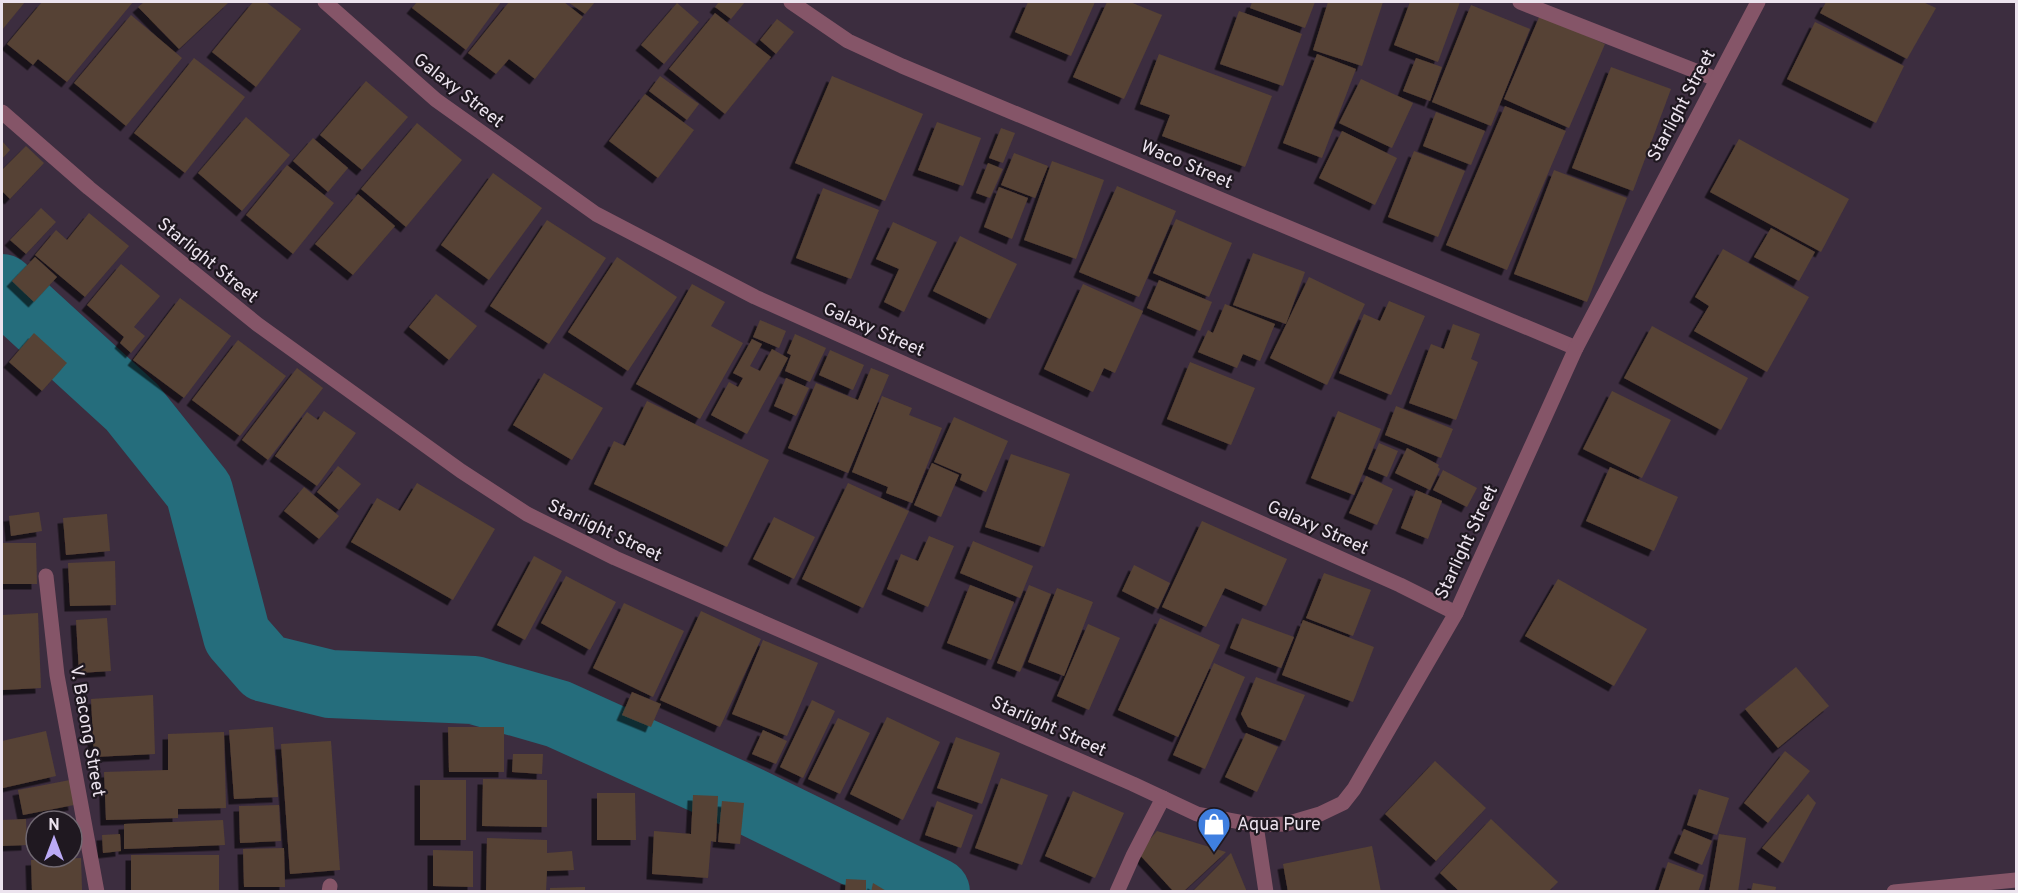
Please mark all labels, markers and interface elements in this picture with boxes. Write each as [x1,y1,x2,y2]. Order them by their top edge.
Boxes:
street label: Starlight Street [1643,46,1722,166]
street label: Galaxy Street [408,49,508,134]
street label: Waco Street [1137,136,1236,195]
street label: Starlight Street [152,213,262,309]
street label: Galaxy Street [819,298,928,363]
street label: Starlight Street [1431,482,1504,604]
street label: Starlight Street [543,495,665,568]
street label: Galaxy Street [1263,496,1372,561]
street label: V. Bacong Street [64,664,109,799]
street label: Starlight Street [987,692,1110,763]
shop icon: Aqua Pure [1196,806,1232,853]
north arrow [24,809,84,869]
place label: Aqua Pure [1237,814,1321,837]
text: N [48,816,60,836]

